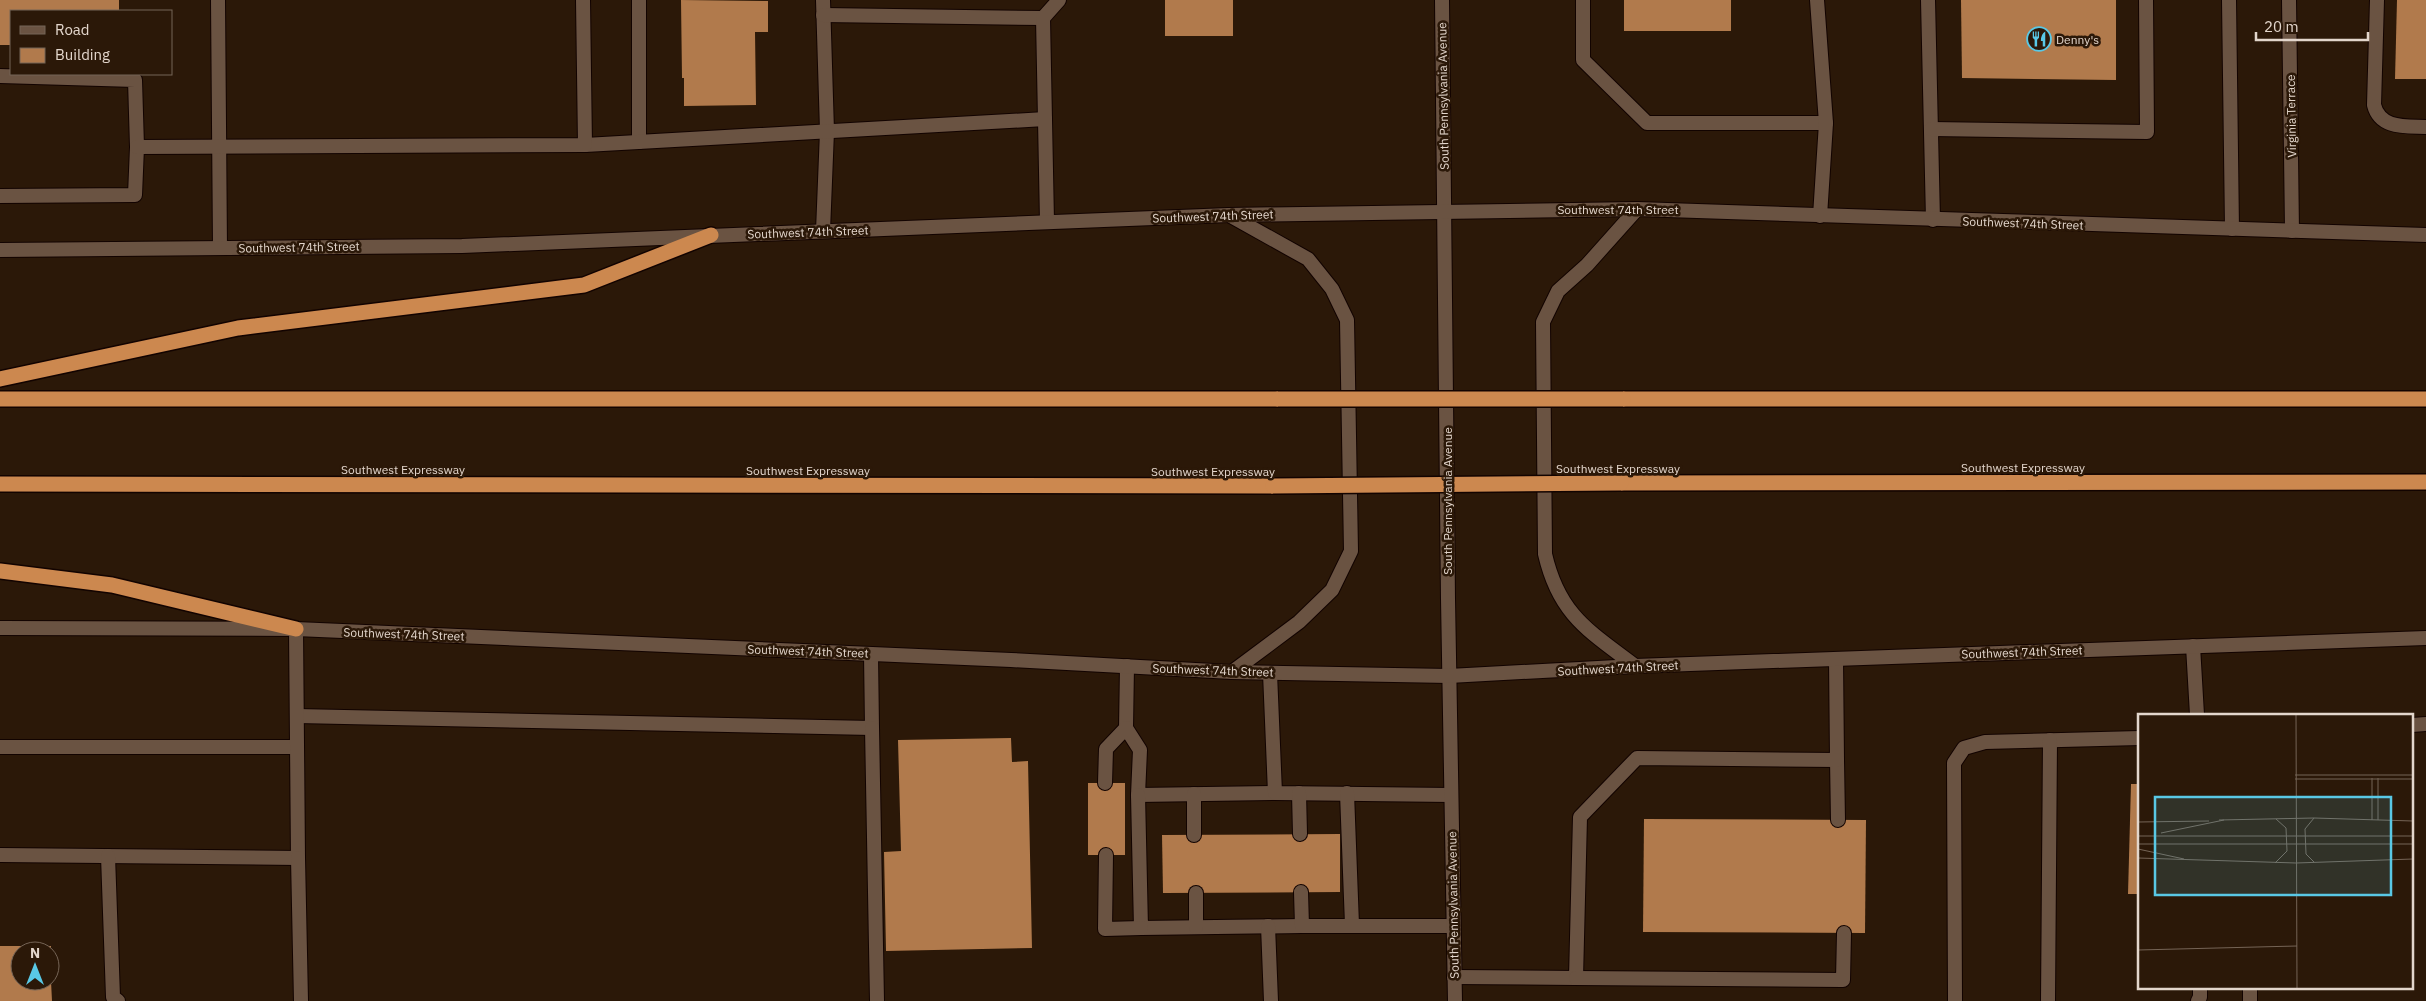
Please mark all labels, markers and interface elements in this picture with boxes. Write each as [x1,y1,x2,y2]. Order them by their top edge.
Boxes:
legend [10,10,172,75]
scale bar [2256,10,2368,42]
text: 20 m [2264,17,2299,36]
text: Road [55,20,90,39]
street label: South Pennsylvania Avenue [1434,22,1452,170]
restaurant icon: Denny's [2026,26,2052,52]
place label: Denny's [2056,32,2099,47]
text: Building [55,45,110,64]
street label: Virginia Terrace [2283,74,2299,158]
street label: Southwest 74th Street [1557,202,1679,217]
street label: Southwest 74th Street [1152,206,1274,226]
street label: Southwest 74th Street [1962,213,2084,233]
street label: Southwest 74th Street [747,222,869,242]
street label: Southwest 74th Street [238,238,360,256]
street label: South Pennsylvania Avenue [1440,427,1455,575]
street label: Southwest Expressway [1961,460,2085,475]
street label: Southwest Expressway [1556,461,1680,476]
street label: Southwest Expressway [341,462,465,477]
street label: Southwest Expressway [746,463,870,478]
street label: Southwest Expressway [1151,464,1275,479]
street label: Southwest 74th Street [343,624,465,644]
street label: Southwest 74th Street [747,641,869,661]
street label: Southwest 74th Street [1961,642,2083,662]
street label: Southwest 74th Street [1557,657,1679,679]
street label: Southwest 74th Street [1152,660,1274,680]
inset map [2138,714,2414,988]
street label: South Pennsylvania Avenue [1444,831,1462,979]
north arrow [10,941,60,991]
text: N [30,944,40,962]

